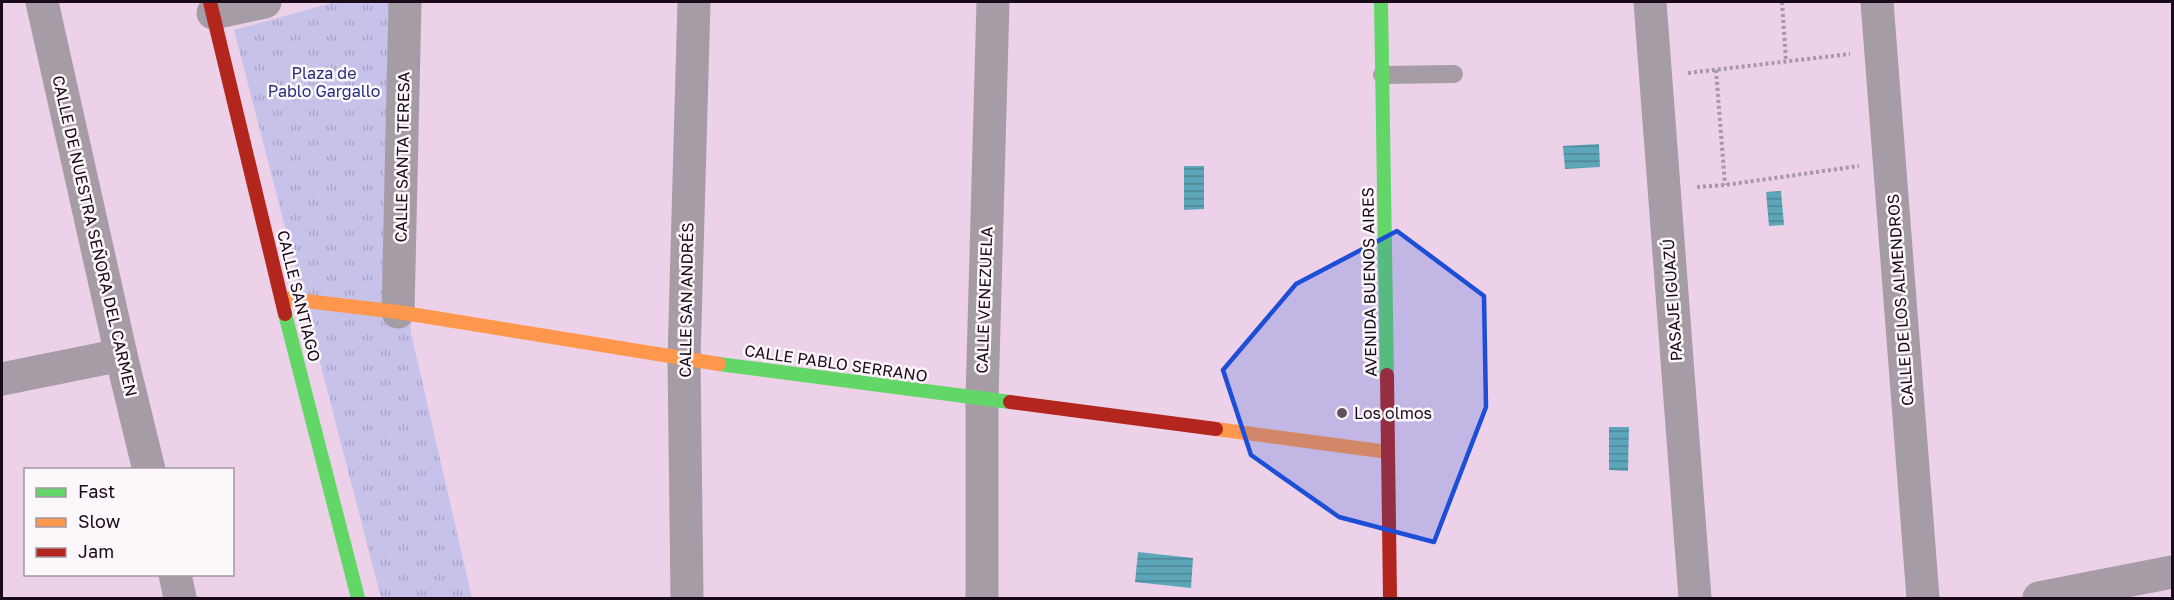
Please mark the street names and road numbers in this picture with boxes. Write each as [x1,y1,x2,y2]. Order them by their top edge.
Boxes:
street label: CALLE SANTA TERESA [391,71,413,243]
street label: CALLE DE NUESTRA SEÑORA DEL CARMEN [48,73,142,399]
street label: AVENIDA BUENOS AIRES [1357,187,1381,377]
street label: CALLE DE LOS ALMENDROS [1883,193,1917,407]
street label: CALLE SAN ANDRÉS [675,222,697,378]
street label: CALLE VENEZUELA [971,226,997,374]
street label: CALLE SANTIAGO [273,228,325,364]
street label: PASAJE IGUAZÚ [1658,238,1686,362]
street label: CALLE PABLO SERRANO [743,340,929,386]

